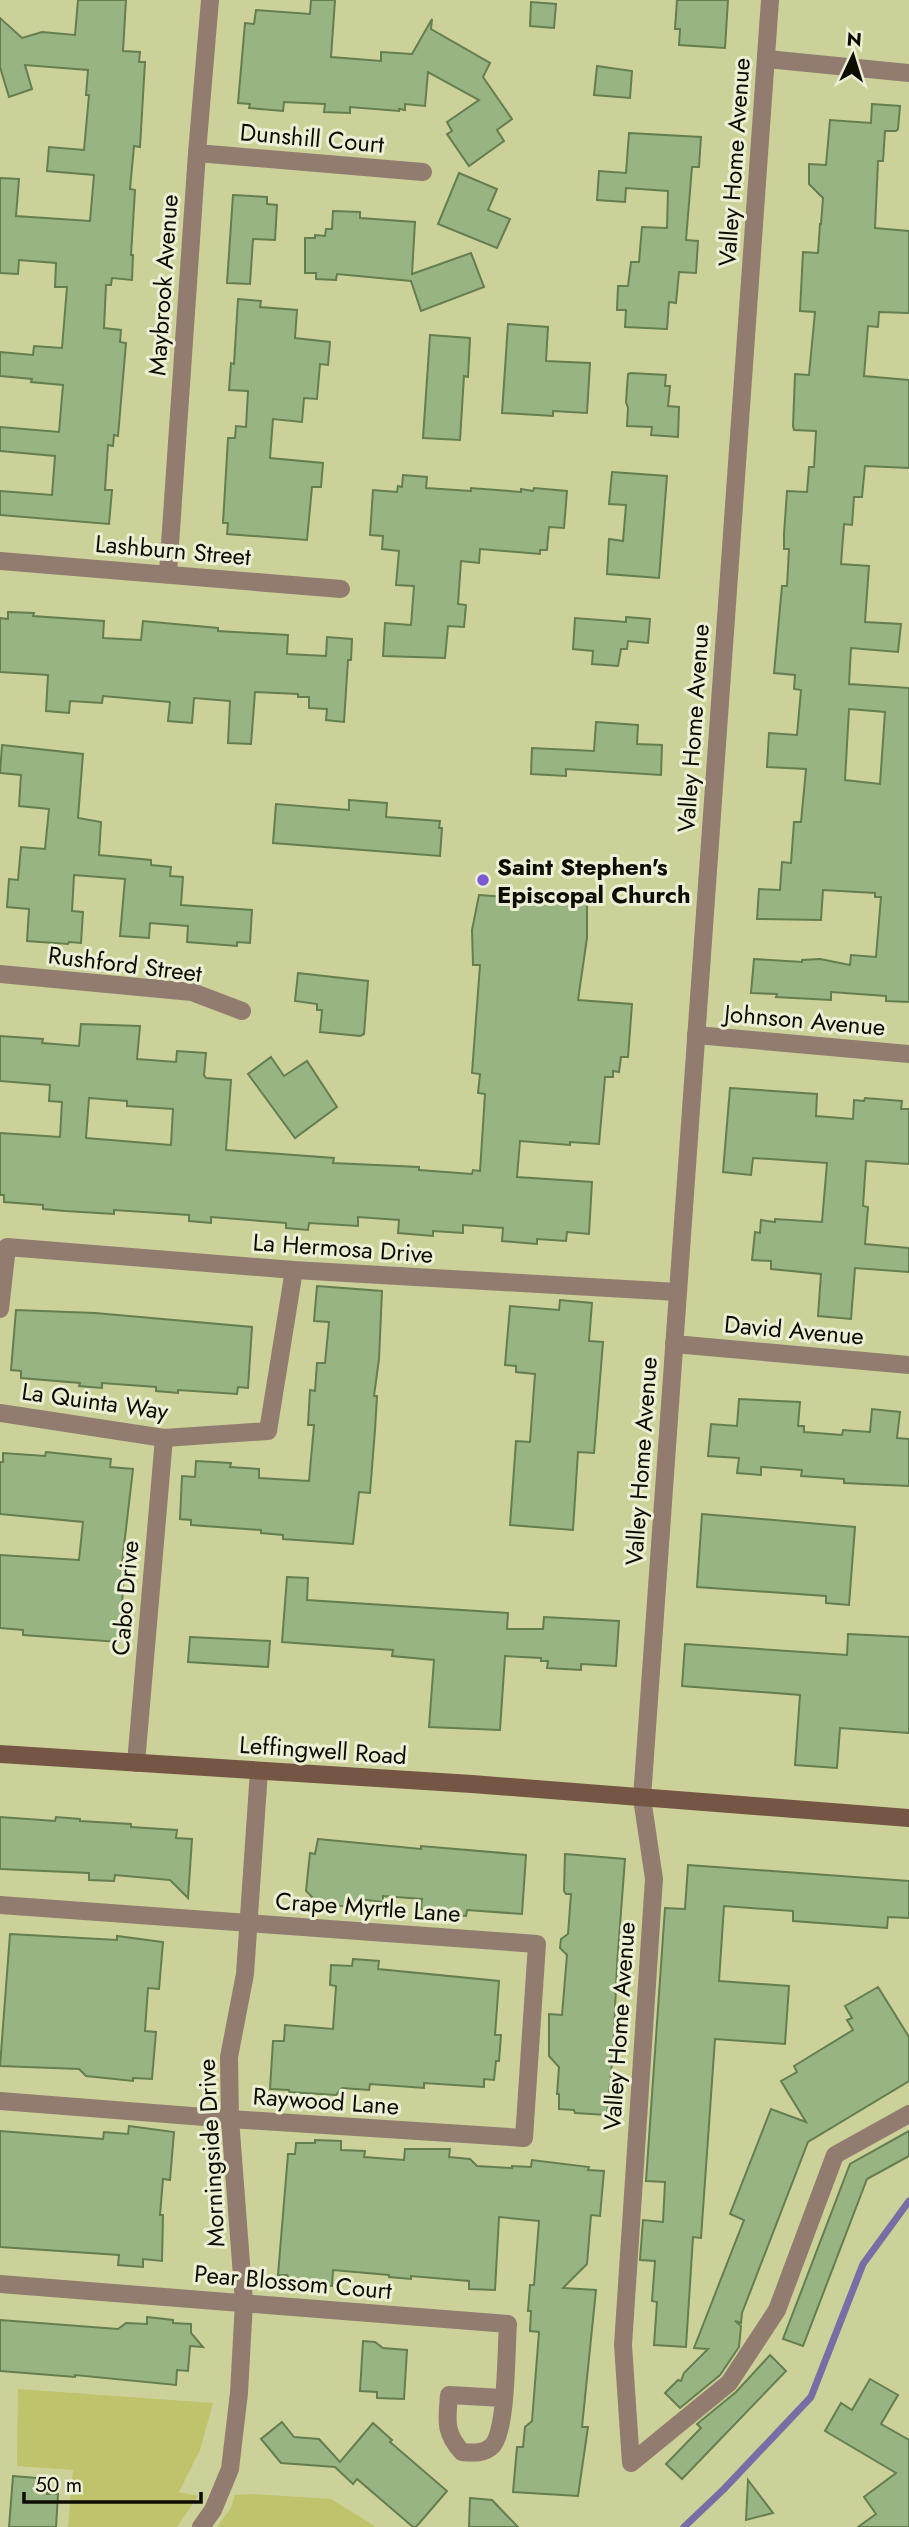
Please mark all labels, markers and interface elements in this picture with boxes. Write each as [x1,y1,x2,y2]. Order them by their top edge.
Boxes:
north arrow [818,21,888,91]
text: N [846,26,863,54]
street label: Valley Home Avenue [709,56,759,268]
street label: Dunshill Court [239,114,386,162]
street label: Maybrook Avenue [139,193,187,377]
street label: Lashburn Street [94,526,253,574]
street label: Valley Home Avenue [668,622,718,834]
place label: Saint Stephen's Episcopal Church [497,849,691,912]
marker: Saint Stephen's Episcopal Church [475,872,491,888]
street label: Rushford Street [46,937,204,991]
street label: Johnson Avenue [720,995,887,1044]
street label: La Hermosa Drive [252,1224,434,1272]
street label: David Avenue [723,1306,865,1354]
street label: Valley Home Avenue [616,1355,666,1567]
street label: La Quinta Way [19,1373,171,1429]
street label: Cabo Drive [103,1539,147,1657]
street label: Leffingwell Road [238,1727,408,1773]
street label: Crape Myrtle Lane [274,1883,462,1931]
street label: Valley Home Avenue [594,1920,644,2132]
street label: Morningside Drive [189,2058,233,2248]
street label: Raywood Lane [252,2078,400,2124]
street label: Pear Blossom Court [193,2256,394,2308]
scale bar [24,2460,201,2504]
text: 50 m [35,2470,82,2500]

